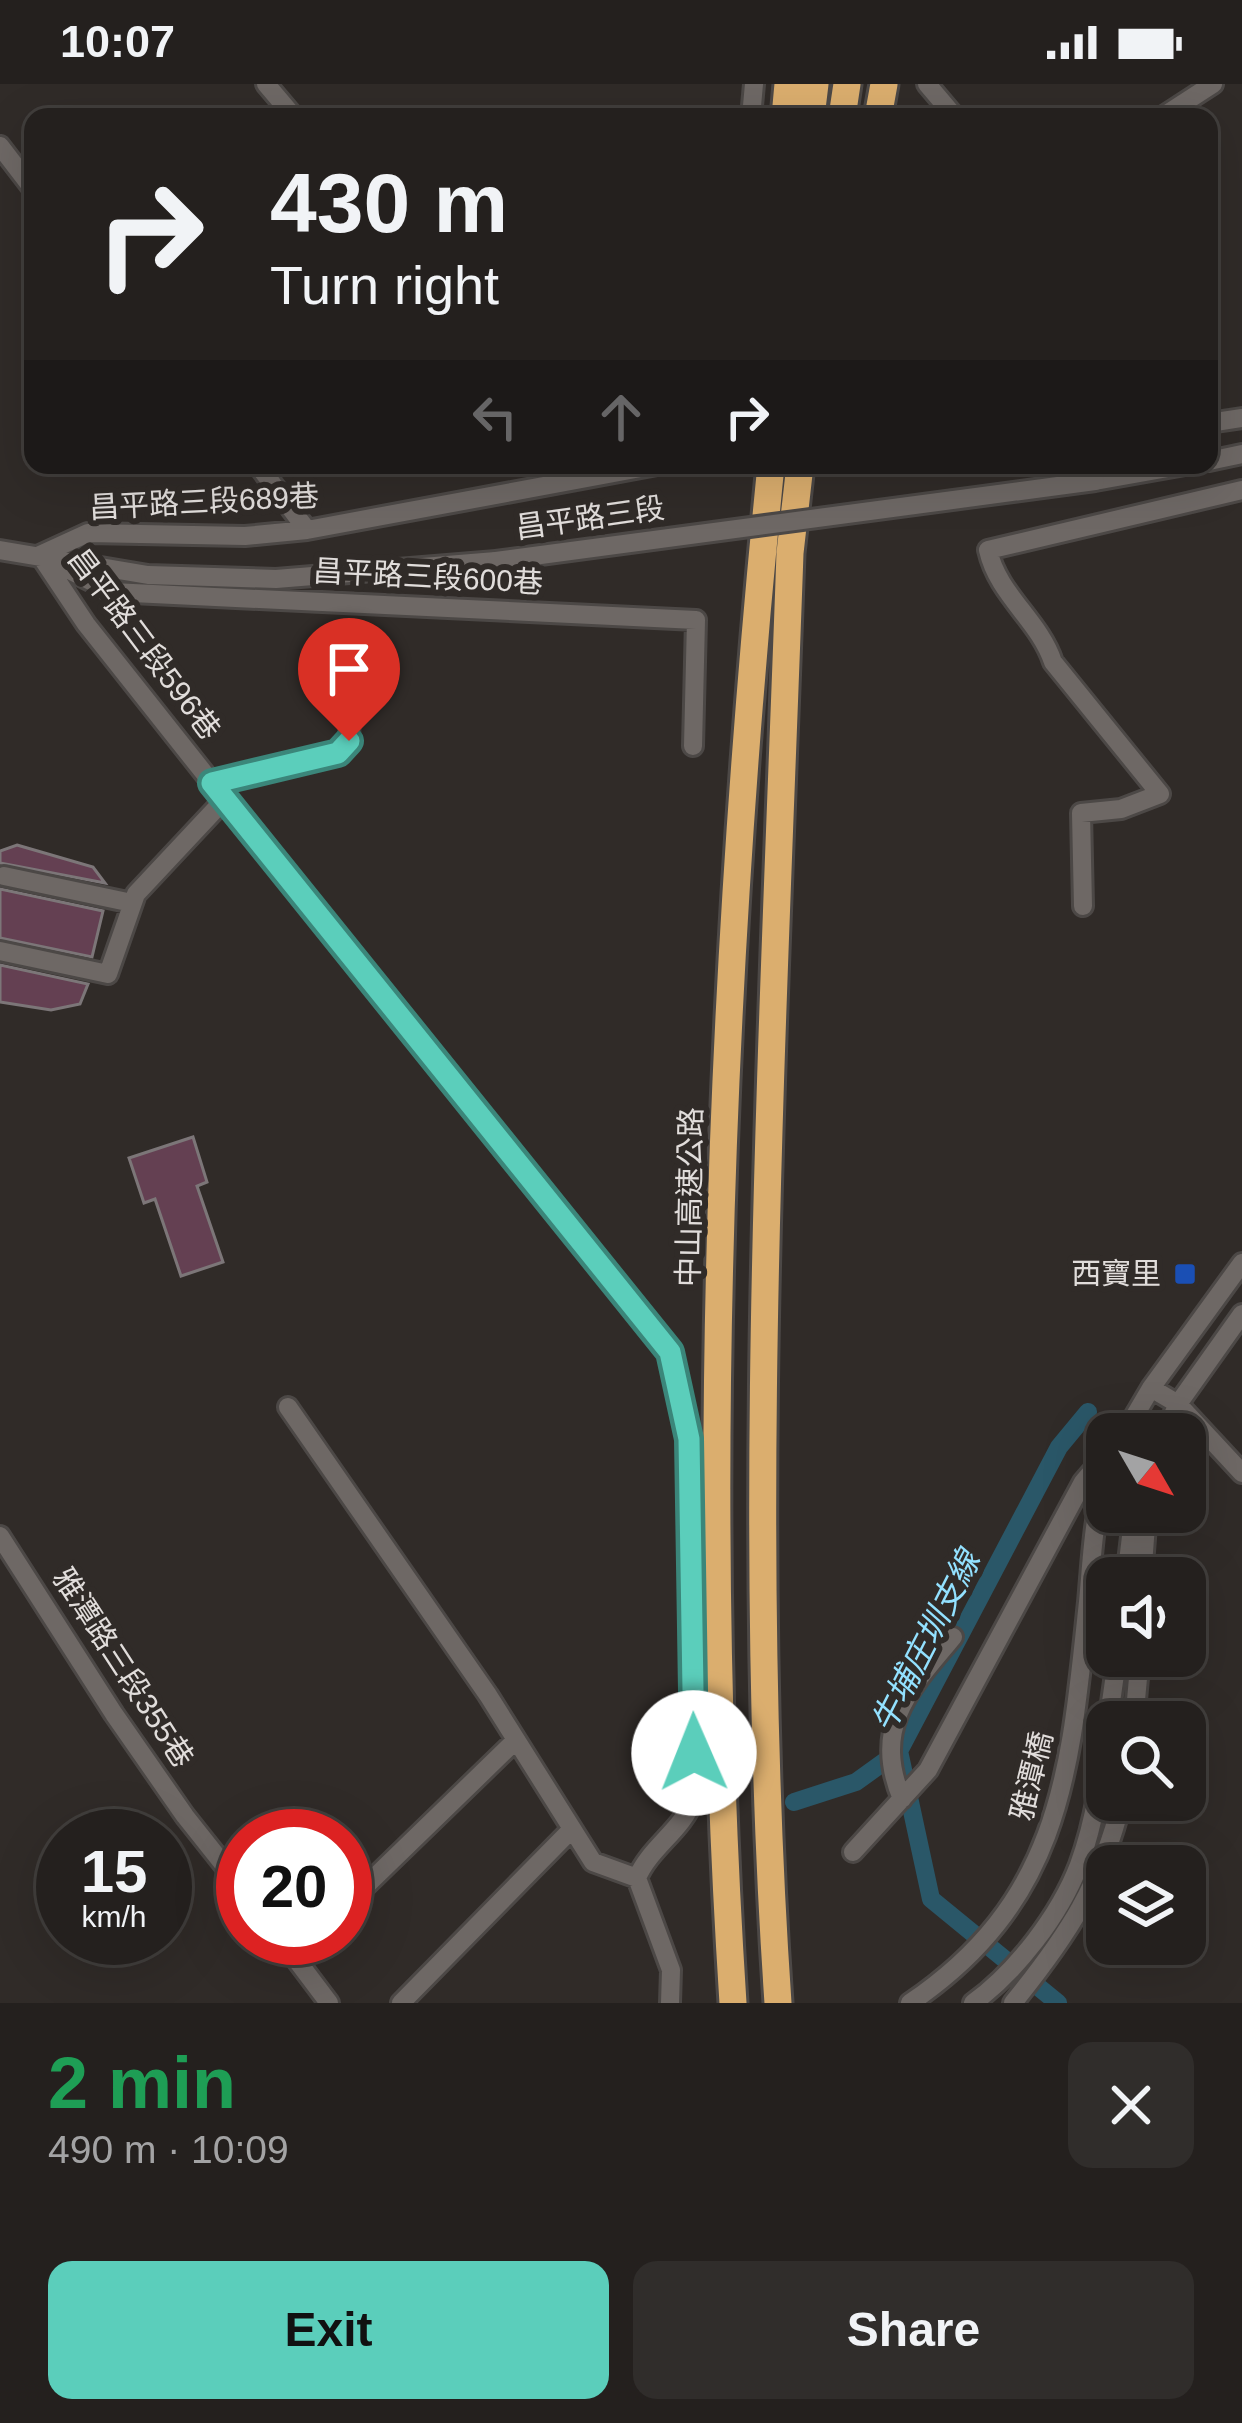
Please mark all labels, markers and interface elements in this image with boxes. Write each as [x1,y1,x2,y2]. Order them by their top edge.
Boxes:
text: 10:07 [60,16,175,67]
icon: right [72,156,228,312]
text: 430 m [270,156,508,250]
text: Turn right [270,255,499,315]
icon: left [462,384,528,450]
icon: ahead [588,384,654,450]
icon: right [714,384,780,450]
street label: 昌平路三段689巷 [88,479,320,524]
street label: 昌平路三段 [513,491,666,544]
street label: 昌平路三段596巷 [62,542,227,745]
street label: 昌平路三段600巷 [312,554,544,599]
pin [298,618,400,741]
icon: arrive [316,636,382,702]
street label: 中山高速公路 [671,1107,708,1287]
place label: 西寶里 [1071,1257,1161,1290]
marker: 西寶里 [1172,1261,1198,1287]
north arrow [1086,1413,1206,1533]
map controls [1086,1413,1206,1965]
water label: 牛埔庄圳支線 [864,1541,989,1738]
button: sound [1086,1557,1206,1677]
street label: 雅潭路三段355巷 [47,1562,200,1773]
position arrow [631,1690,757,1816]
button: search [1086,1701,1206,1821]
street label: 雅潭橋 [1005,1728,1058,1824]
speed limit sign: 20 [216,1809,372,1965]
text: 15 [81,1838,147,1905]
button: layers [1086,1845,1206,1965]
text: km/h [81,1900,147,1933]
button: close [1068,2042,1194,2168]
text: 2 min [48,2043,236,2123]
text: 490 m · 10:09 [48,2128,289,2171]
button: Exit [48,2261,609,2399]
button: Share [633,2261,1194,2399]

